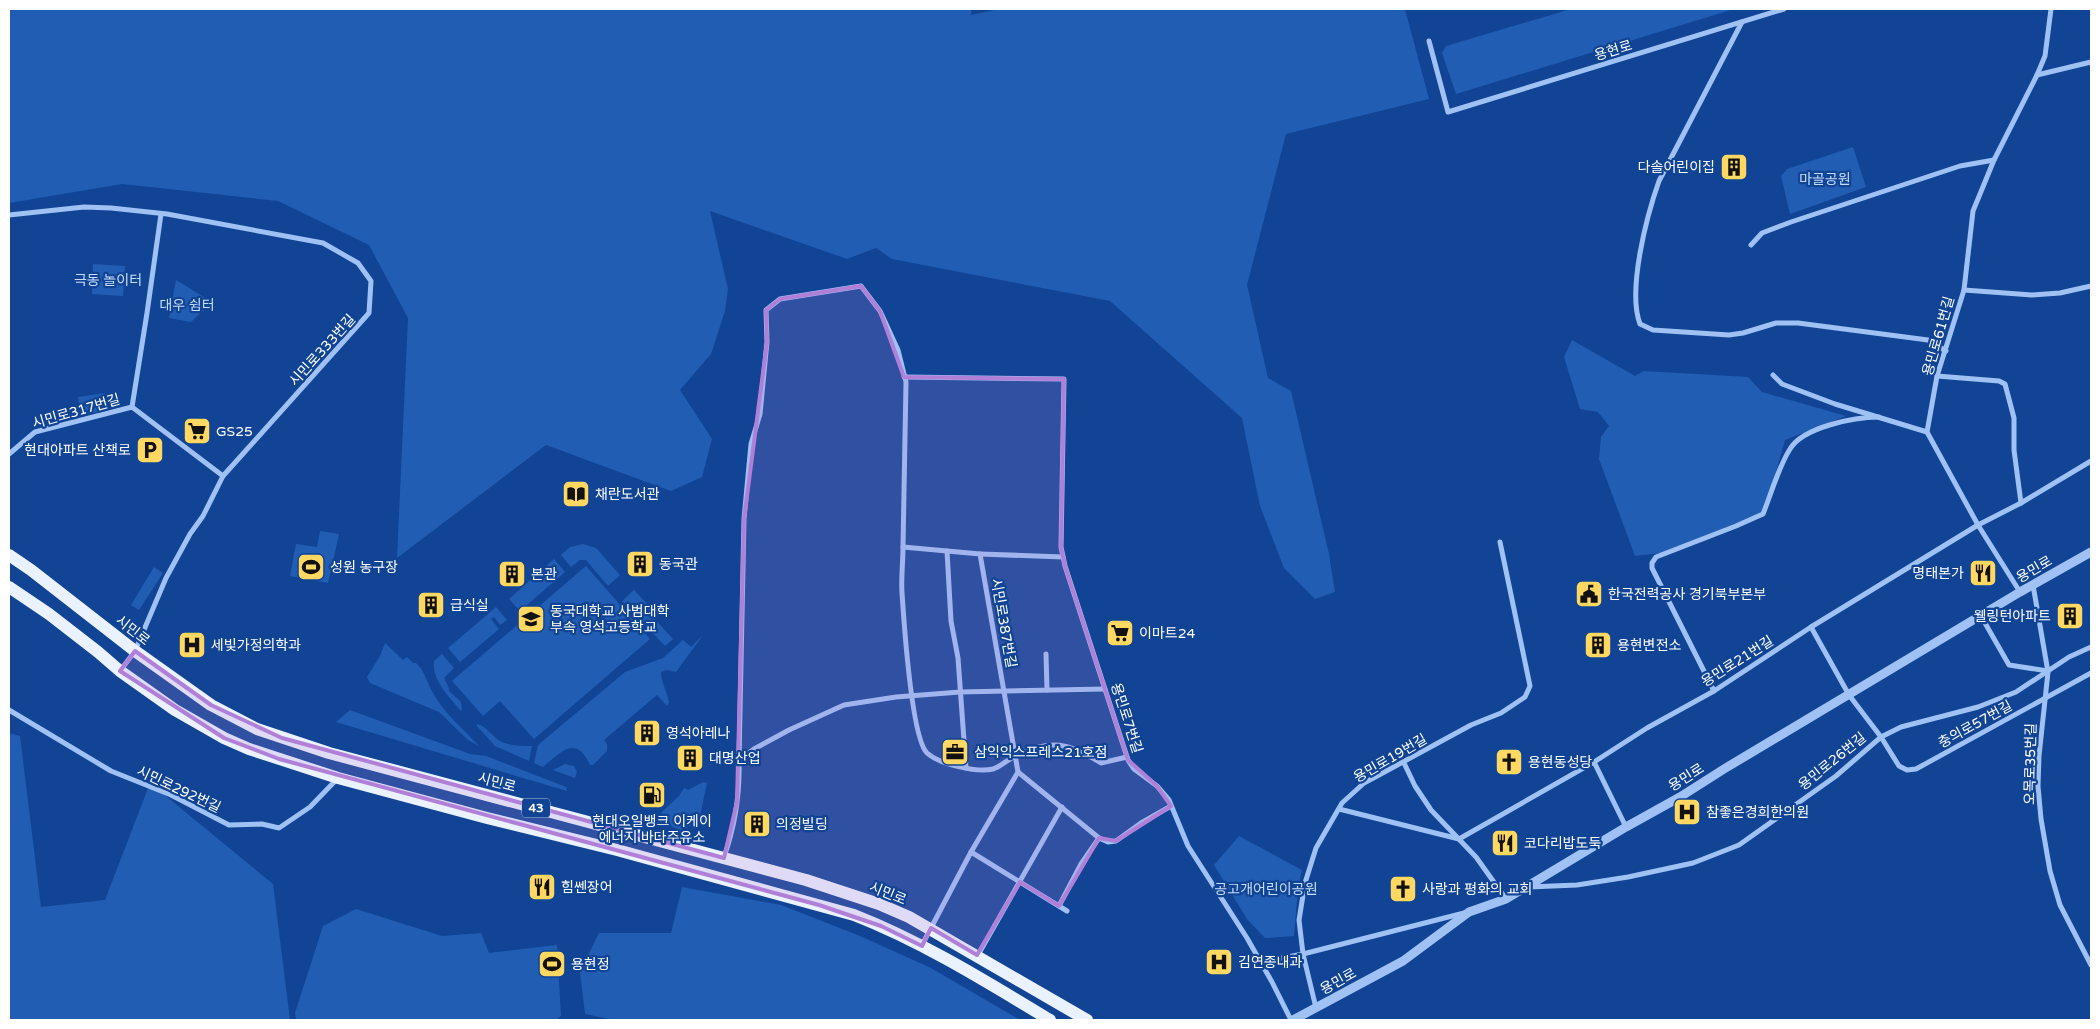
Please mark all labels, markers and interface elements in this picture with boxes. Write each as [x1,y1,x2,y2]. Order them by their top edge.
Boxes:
street label: 용현로 [1592,37,1634,64]
building icon: 다솔어린이집 [1719,152,1749,182]
place label: 다솔어린이집 [1638,159,1715,176]
park label: 마골공원 [1799,171,1851,188]
park label: 극동 놀이터 [74,272,142,289]
street label: 용민로61번길 [1919,294,1958,378]
park label: 대우 쉼터 [159,297,215,314]
street label: 시민로333번길 [286,311,359,390]
street label: 시민로317번길 [30,391,122,432]
supermarket icon: GS25 [182,416,212,446]
place label: GS25 [216,423,253,440]
parking icon: 현대아파트 산책로 [135,435,165,465]
place label: 현대아파트 산책로 [24,442,131,459]
library icon: 채란도서관 [561,479,591,509]
place label: 채란도서관 [595,486,660,503]
building icon: 동국관 [625,549,655,579]
sports icon: 성원 농구장 [296,552,326,582]
street label: 용민로 [2013,552,2055,586]
place label: 동국관 [659,556,698,573]
restaurant icon: 명태본가 [1968,558,1998,588]
place label: 성원 농구장 [330,559,398,576]
building icon: 본관 [497,559,527,589]
place label: 명태본가 [1912,565,1964,582]
place label: 본관 [531,566,557,583]
street label: 시민로387번길 [987,577,1020,669]
public building icon: 한국전력공사 경기북부본부 [1574,579,1604,609]
place label: 한국전력공사 경기북부본부 [1608,586,1766,603]
building icon: 급식실 [416,590,446,620]
place label: 급식실 [450,597,489,614]
building icon: 웰링턴아파트 [2055,601,2085,631]
place label: 동국대학교 사범대학 부속 영석고등학교 [550,603,670,636]
school or university icon: 동국대학교 사범대학 부속 영석고등학교 [516,604,546,634]
place label: 웰링턴아파트 [1974,608,2051,625]
street label: 시민로 [112,612,153,649]
supermarket icon: 이마트24 [1105,618,1135,648]
place label: 이마트24 [1139,625,1195,642]
hospital icon: 세빛가정의학과 [177,630,207,660]
building icon: 용현변전소 [1583,630,1613,660]
street label: 용민로21번길 [1698,632,1777,690]
place label: 세빛가정의학과 [211,637,301,654]
place label: 용현변전소 [1617,637,1682,654]
street label: 용민로7번길 [1107,681,1146,756]
street label: 충의로57번길 [1935,697,2015,752]
building icon: 영석아레나 [632,718,662,748]
street label: 오목로35번길 [2021,723,2040,805]
place label: 영석아레나 [666,725,731,742]
street label: 용민로26번길 [1795,729,1870,794]
street label: 용민로19번길 [1350,731,1430,786]
office icon: 삼익익스프레스21호점 [940,737,970,767]
building icon: 대명산업 [675,743,705,773]
place label: 삼익익스프레스21호점 [974,744,1108,761]
church icon: 용현동성당 [1494,747,1524,777]
place label: 대명산업 [709,750,761,767]
place label: 용현동성당 [1528,754,1593,771]
street label: 용민로 [1665,760,1707,795]
street label: 시민로292번길 [134,763,224,816]
street label: 시민로 [476,769,518,796]
fuel station icon: 현대오일뱅크 이케이 에너지 바다주유소 [637,780,667,810]
hospital icon: 참좋은경희한의원 [1672,797,1702,827]
road number: 43 [522,798,550,818]
place label: 참좋은경희한의원 [1706,804,1809,821]
building icon: 의정빌딩 [742,809,772,839]
place label: 현대오일뱅크 이케이 에너지 바다주유소 [592,813,712,846]
place label: 의정빌딩 [776,816,828,833]
restaurant icon: 코다리밥도둑 [1490,828,1520,858]
place label: 코다리밥도둑 [1524,835,1601,852]
restaurant icon: 힘쎈장어 [527,872,557,902]
church icon: 사랑과 평화의 교회 [1388,874,1418,904]
street label: 시민로 [867,878,909,909]
place label: 힘쎈장어 [561,879,613,896]
park label: 공고개어린이공원 [1214,881,1318,898]
place label: 사랑과 평화의 교회 [1422,881,1532,898]
hospital icon: 김연종내과 [1204,947,1234,977]
sports icon: 용현정 [537,949,567,979]
place label: 김연종내과 [1238,954,1303,971]
place label: 용현정 [571,956,610,973]
street label: 용민로 [1317,965,1359,998]

